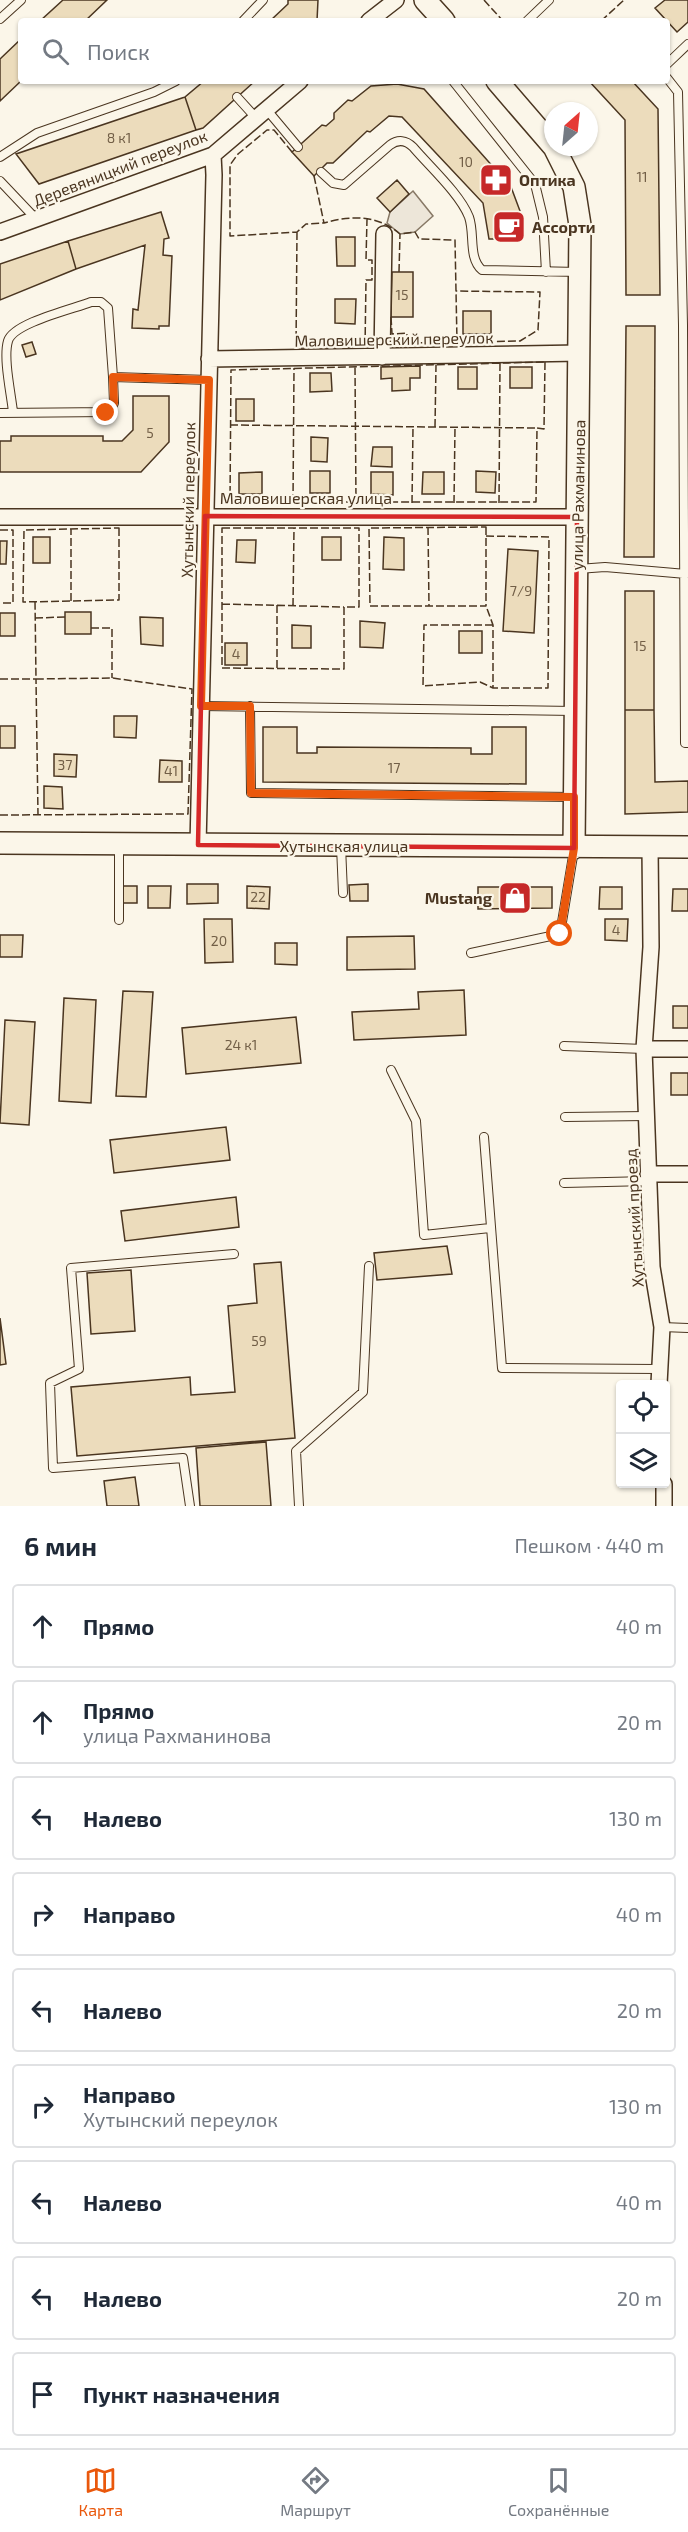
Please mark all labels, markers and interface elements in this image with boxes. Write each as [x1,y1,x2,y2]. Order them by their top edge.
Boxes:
search box [18,18,670,84]
icon: search [39,35,72,68]
text: Поиск [87,38,150,64]
north arrow [544,102,598,156]
street label: Деревяницкий переулок [30,125,210,210]
house number: 8 к1 [107,129,131,146]
house number: 10 [459,153,473,170]
pharmacy icon: Оптика [478,162,514,198]
house number: 11 [636,168,648,185]
place label: Оптика [519,170,576,189]
cafe icon: Ассорти [491,209,527,245]
place label: Ассорти [532,217,596,236]
house number: 15 [395,286,409,303]
street label: Маловишерский переулок [294,327,494,351]
route end [92,399,118,425]
street label: улица Рахманинова [567,419,589,571]
street label: Хутынский переулок [177,421,199,578]
house number: 5 [146,424,154,441]
street label: Маловишерская улица [220,488,392,508]
house number: 7/9 [510,582,532,599]
house number: 15 [633,637,647,654]
house number: 4 [232,645,240,662]
house number: 37 [58,756,72,773]
house number: 17 [388,759,400,776]
house number: 41 [164,762,178,779]
street label: Хутынская улица [280,836,408,856]
shop icon: Mustang [497,880,533,916]
house number: 22 [250,888,266,905]
place label: Mustang [425,888,493,907]
route start [546,920,572,946]
house number: 4 [612,921,620,938]
house number: 20 [211,932,227,949]
house number: 24 к1 [225,1036,257,1053]
street label: Хутынский проезд [620,1148,648,1288]
house number: 59 [251,1332,267,1349]
map controls [616,1380,670,1488]
button: locate [616,1380,670,1434]
button: layers [616,1434,670,1488]
text: 6 мин [24,1530,97,1561]
text: Пешком · 440 m [514,1533,664,1557]
icon: ahead [26,1610,59,1643]
text: Прямо [83,1613,154,1639]
text: 40 m [616,1614,662,1638]
text: Прямо [83,1697,154,1723]
icon: ahead [26,1706,59,1739]
text: 20 m [617,1710,662,1734]
text: улица Рахманинова [83,1723,271,1747]
icon: left [26,1802,59,1835]
text: Налево [83,1805,162,1831]
text: 130 m [609,1806,662,1830]
icon: right [26,1898,59,1931]
text: Направо [83,1901,176,1927]
text: 40 m [616,1902,662,1926]
icon: left [26,1994,59,2027]
text: Налево [83,1997,162,2023]
text: 20 m [617,1998,662,2022]
text: Направо [83,2081,176,2107]
icon: right [26,2090,59,2123]
text: 130 m [609,2094,662,2118]
text: Хутынский переулок [83,2107,278,2131]
icon: left [26,2186,59,2219]
text: Налево [83,2189,162,2215]
text: 40 m [616,2190,662,2214]
icon: left [26,2282,59,2315]
text: Налево [83,2285,162,2311]
text: 20 m [617,2286,662,2310]
icon: arrive [26,2378,59,2411]
text: Пункт назначения [83,2381,280,2407]
tab: Карта [79,2464,123,2519]
tab: Маршрут [280,2464,351,2519]
tab: Сохранённые [508,2464,609,2519]

